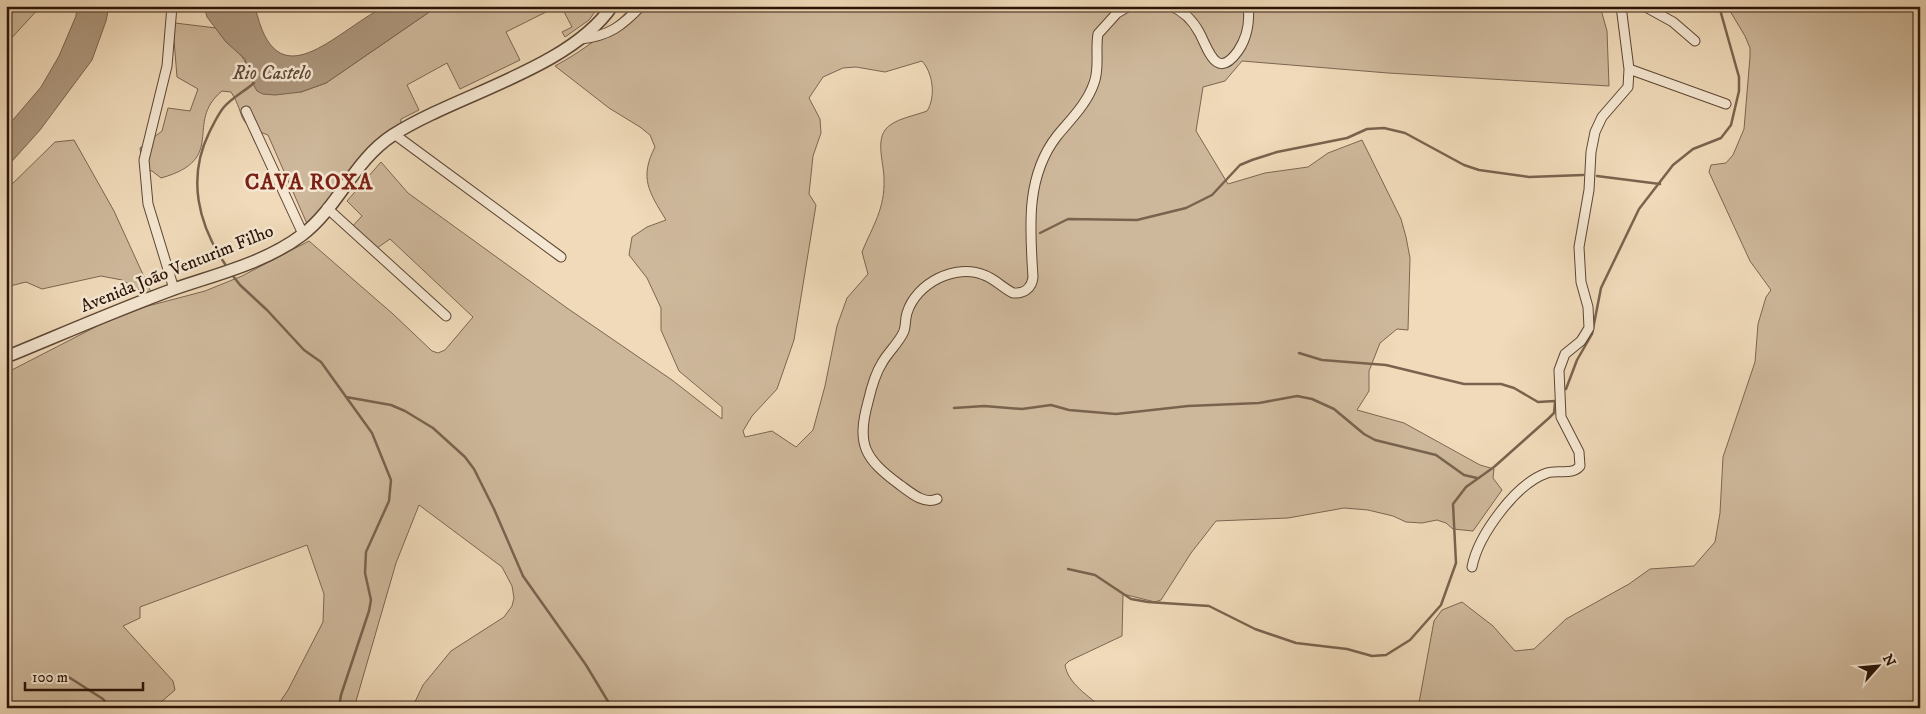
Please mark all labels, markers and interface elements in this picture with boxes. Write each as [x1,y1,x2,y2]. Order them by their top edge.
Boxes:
water label: Rio Castelo [232,62,311,85]
district label: CAVA ROXA [245,169,373,196]
street label: Avenida João Venturim Filho [77,220,277,318]
north arrow [1854,642,1904,692]
text: N [1878,651,1900,670]
scale bar [25,659,142,691]
text: 100 m [32,668,68,687]

